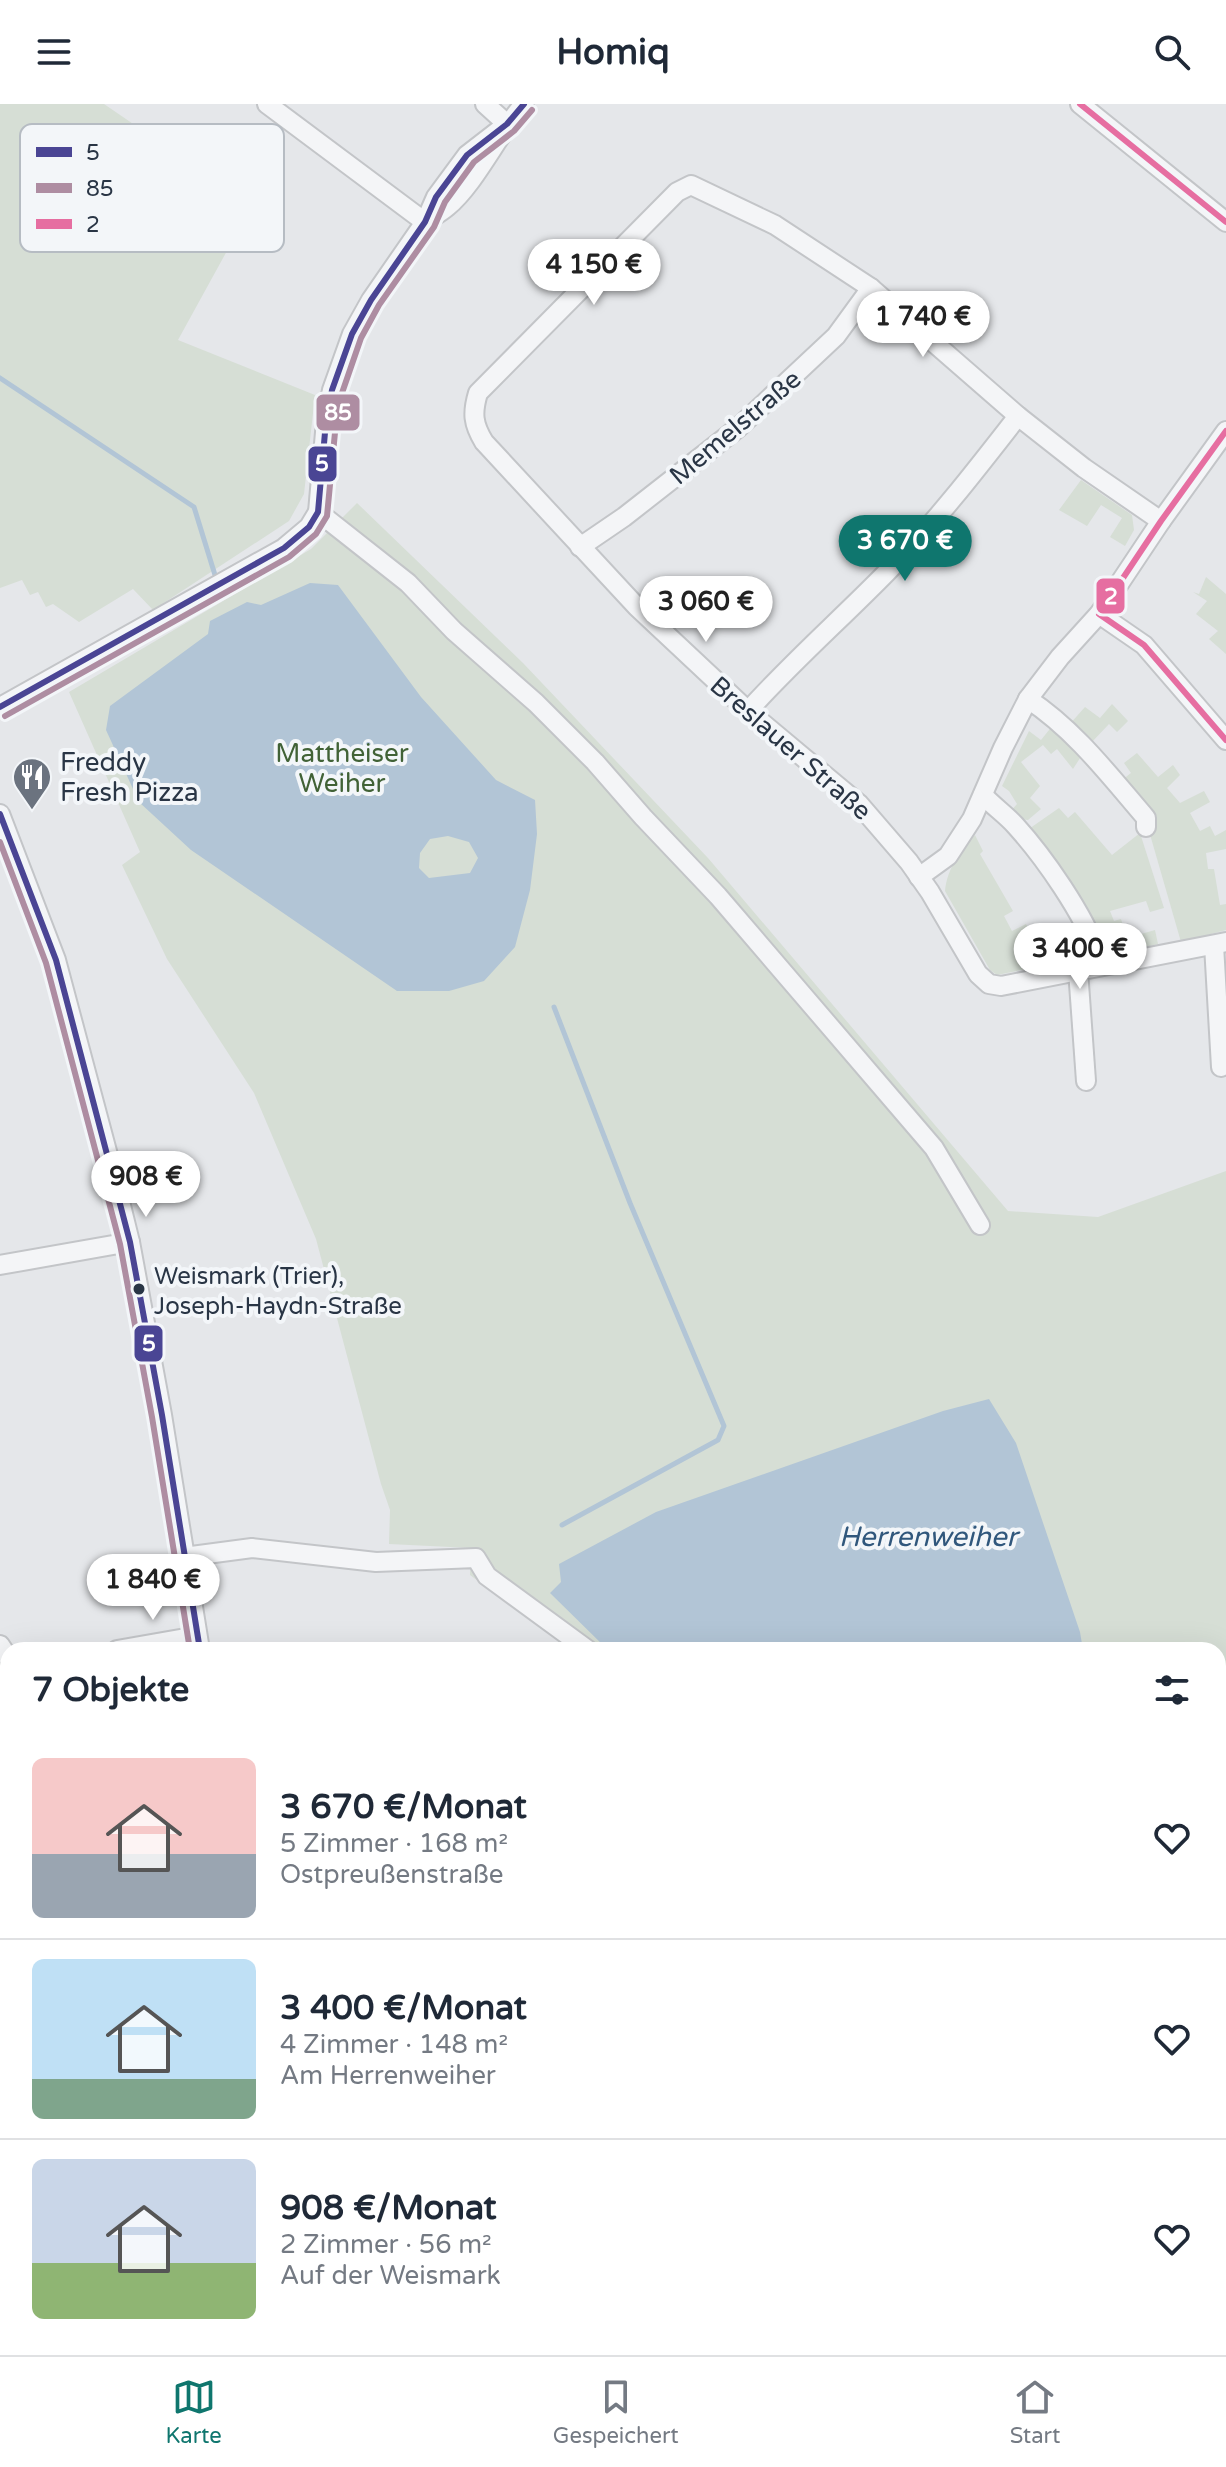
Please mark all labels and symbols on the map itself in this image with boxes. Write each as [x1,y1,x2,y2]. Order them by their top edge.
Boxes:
legend [20,124,284,252]
text: 5 [86,140,100,166]
text: 85 [86,176,114,202]
text: 2 [86,212,100,238]
pin: 4 150 € [520,239,668,307]
pin: 1 740 € [849,291,997,359]
street label: Memelstraße [663,363,807,491]
line badge: 85 [315,393,361,432]
text: 85 [324,400,352,426]
line badge: 5 [307,445,338,483]
text: 5 [315,451,329,477]
pin: 3 670 € [831,515,979,583]
pin: 3 060 € [632,576,780,644]
line badge: 2 [1095,577,1126,615]
text: 2 [1104,584,1118,610]
street label: Breslauer Straße [704,670,878,827]
park label: Mattheiser Weiher [275,738,409,799]
place label: Freddy Fresh Pizza [60,747,199,808]
restaurant icon: Freddy Fresh Pizza [11,756,53,811]
pin: 3 400 € [1006,923,1154,991]
pin: 908 € [90,1151,202,1219]
place label: Weismark (Trier), Joseph-Haydn-Straße [154,1262,402,1321]
marker: Weismark (Trier), Joseph-Haydn-Straße [131,1281,147,1297]
line badge: 5 [133,1324,164,1363]
text: 5 [142,1331,156,1357]
water label: Herrenweiher [839,1520,1021,1554]
pin: 1 840 € [79,1554,227,1622]

